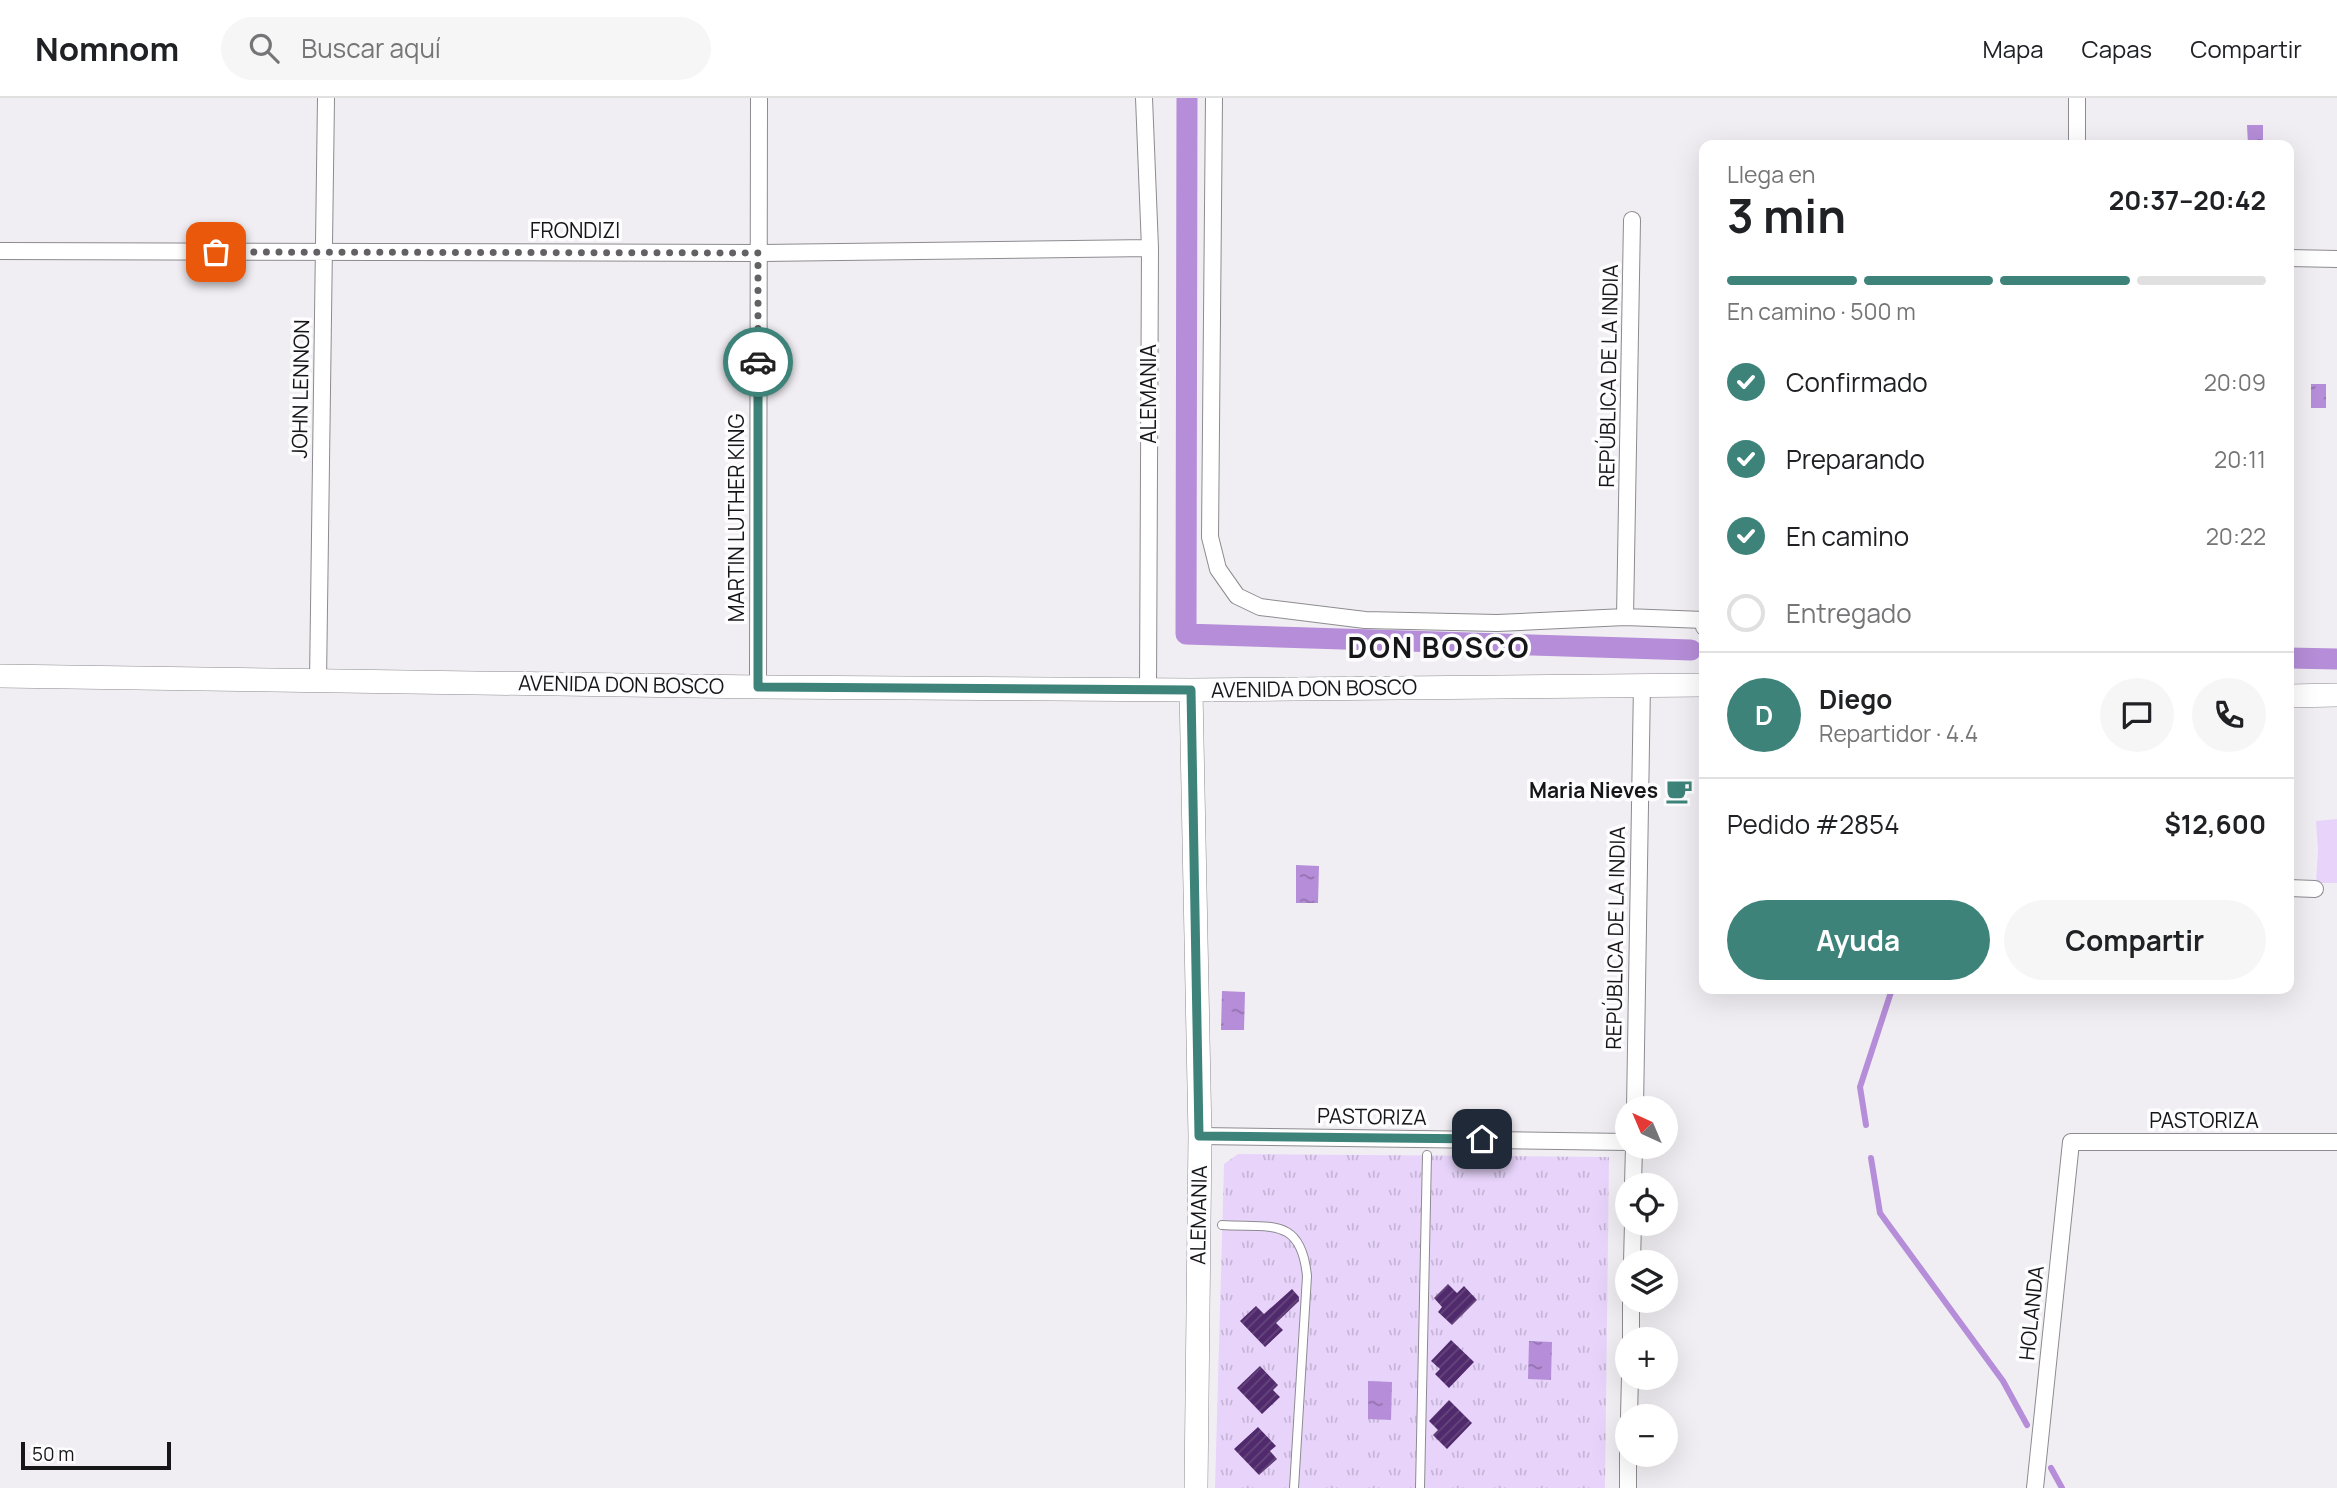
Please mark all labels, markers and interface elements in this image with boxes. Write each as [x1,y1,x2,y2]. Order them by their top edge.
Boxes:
search box [221,17,711,80]
text: Nomnom [35,26,179,71]
icon: search [245,29,283,67]
text: Buscar aquí [301,30,441,66]
text: Mapa [1983,32,2044,65]
text: Capas [2082,32,2152,65]
text: Compartir [2190,32,2302,65]
text: Llega en [1727,158,1815,190]
text: 20:37–20:42 [2109,182,2266,218]
text: 3 min [1727,184,1846,247]
street label: FRONDIZI [530,216,620,244]
pin [186,222,246,282]
icon: bag [197,233,235,271]
street label: REPÚBLICA DE LA INDIA [1592,264,1624,488]
text: En camino · 500 m [1727,295,1916,327]
street label: JOHN LENNON [285,319,315,459]
courier [723,327,793,397]
icon: car [739,343,777,381]
street label: ALEMANIA [1134,344,1162,444]
icon: check [1727,363,1765,401]
text: Confirmado [1786,364,1928,400]
text: 20:09 [2204,366,2266,398]
street label: MARTIN LUTHER KING [722,414,750,622]
icon: check [1727,440,1765,478]
text: Preparando [1786,441,1925,477]
text: 20:11 [2214,443,2266,475]
icon: check [1727,517,1765,555]
text: En camino [1786,518,1909,554]
text: 20:22 [2206,520,2266,552]
text: Entregado [1786,595,1912,631]
district label: DON BOSCO [1347,628,1531,666]
street label: AVENIDA DON BOSCO [518,668,724,700]
street label: AVENIDA DON BOSCO [1211,672,1417,704]
button: chat [2100,678,2174,752]
button: phone [2192,678,2266,752]
text: Diego [1819,681,1892,717]
text: D [1755,697,1773,733]
text: Repartidor · 4.4 [1819,717,1978,749]
place label: Maria Nieves [1529,776,1658,804]
cafe icon: Maria Nieves [1664,776,1694,806]
text: Pedido #2854 [1727,806,1899,842]
text: $12,600 [2165,806,2266,842]
street label: REPÚBLICA DE LA INDIA [1599,826,1631,1050]
button: Ayuda [1727,900,1990,980]
button: Compartir [2004,900,2266,980]
north arrow [1615,1096,1678,1158]
map controls [1615,1096,1678,1467]
street label: PASTORIZA [1317,1101,1427,1131]
street label: PASTORIZA [2149,1106,2259,1134]
pin [1452,1109,1512,1169]
icon: home [1463,1120,1501,1158]
street label: ALEMANIA [1183,1165,1213,1265]
button: locate [1615,1173,1678,1236]
button: layers [1615,1250,1678,1313]
street label: HOLANDA [2012,1264,2050,1362]
button: + [1615,1327,1678,1390]
button: − [1615,1404,1678,1467]
scale bar [21,1439,172,1471]
text: 50 m [32,1441,74,1467]

